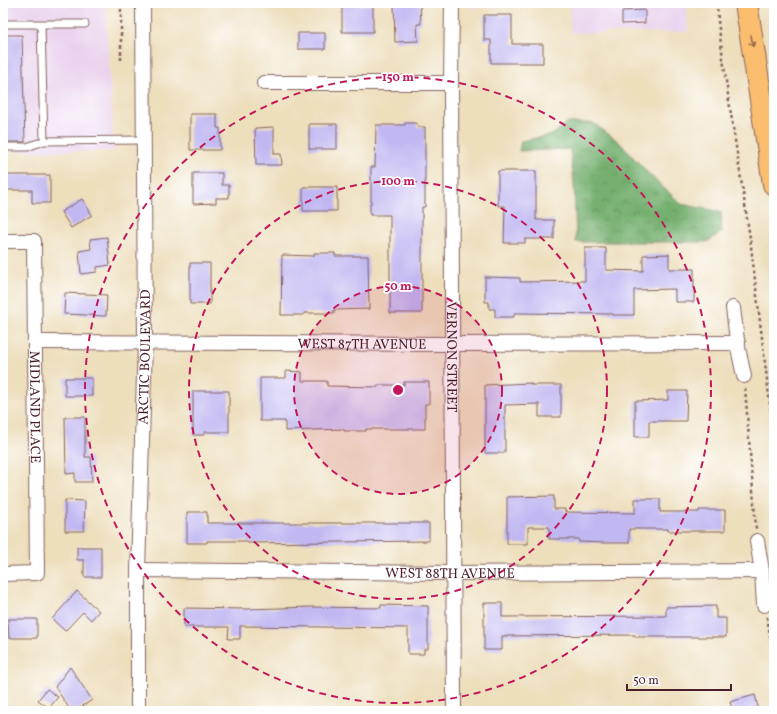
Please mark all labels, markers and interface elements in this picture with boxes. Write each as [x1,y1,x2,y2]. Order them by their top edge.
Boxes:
one-way arrow [748,35,756,48]
text: 150 m [382,70,414,86]
text: 100 m [381,174,415,190]
text: 50 m [384,279,412,295]
street label: ARCTIC BOULEVARD [134,289,156,425]
street label: VERNON STREET [441,302,461,412]
street label: WEST 87TH AVENUE [298,335,426,355]
street label: MIDLAND PLACE [24,351,44,463]
centre of rings [391,383,405,397]
street label: WEST 88TH AVENUE [385,564,515,584]
scale bar [627,666,731,692]
text: 50 m [633,673,659,689]

